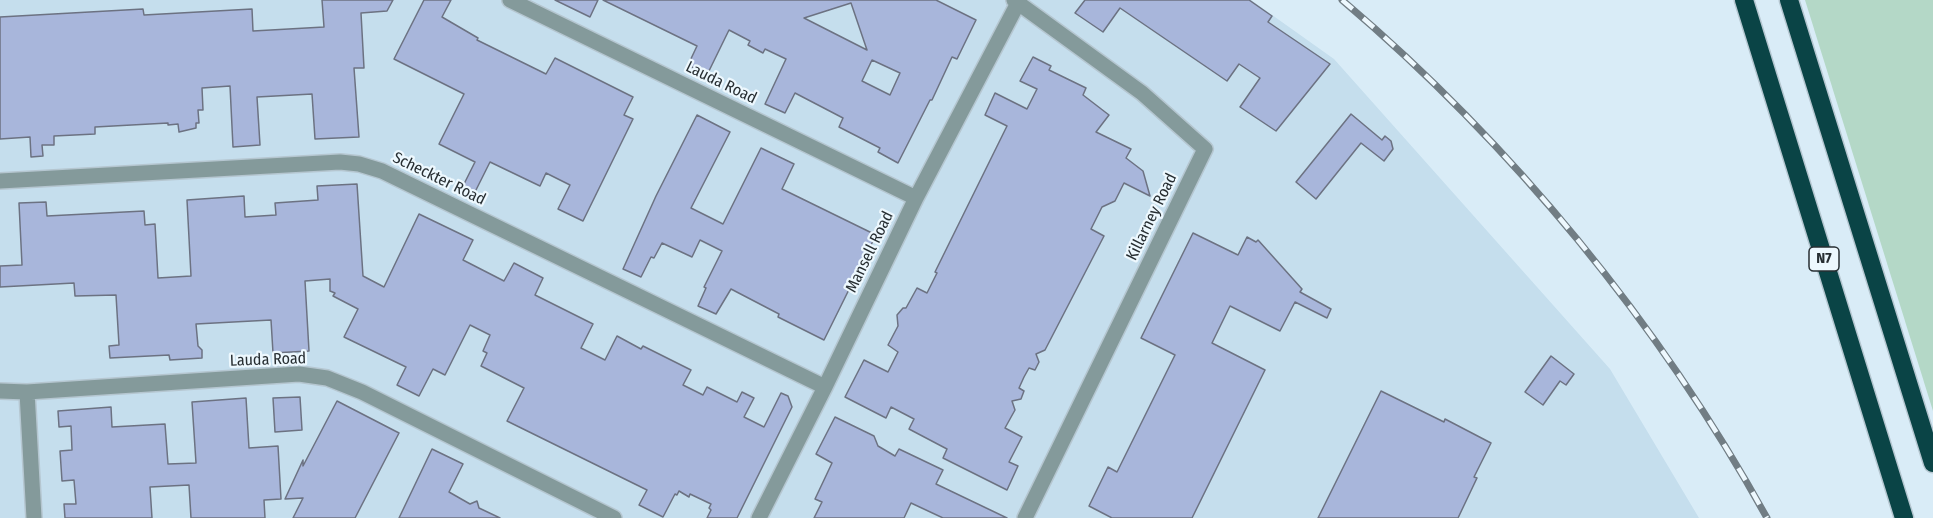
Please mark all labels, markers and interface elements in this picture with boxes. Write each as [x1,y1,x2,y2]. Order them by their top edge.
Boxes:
street label: Lauda Road [682,58,760,108]
street label: Scheckter Road [389,148,489,210]
street label: Killarney Road [1123,170,1181,264]
street label: Mansell Road [842,208,898,296]
road number: N7 [1809,247,1839,271]
street label: Lauda Road [229,349,307,371]

